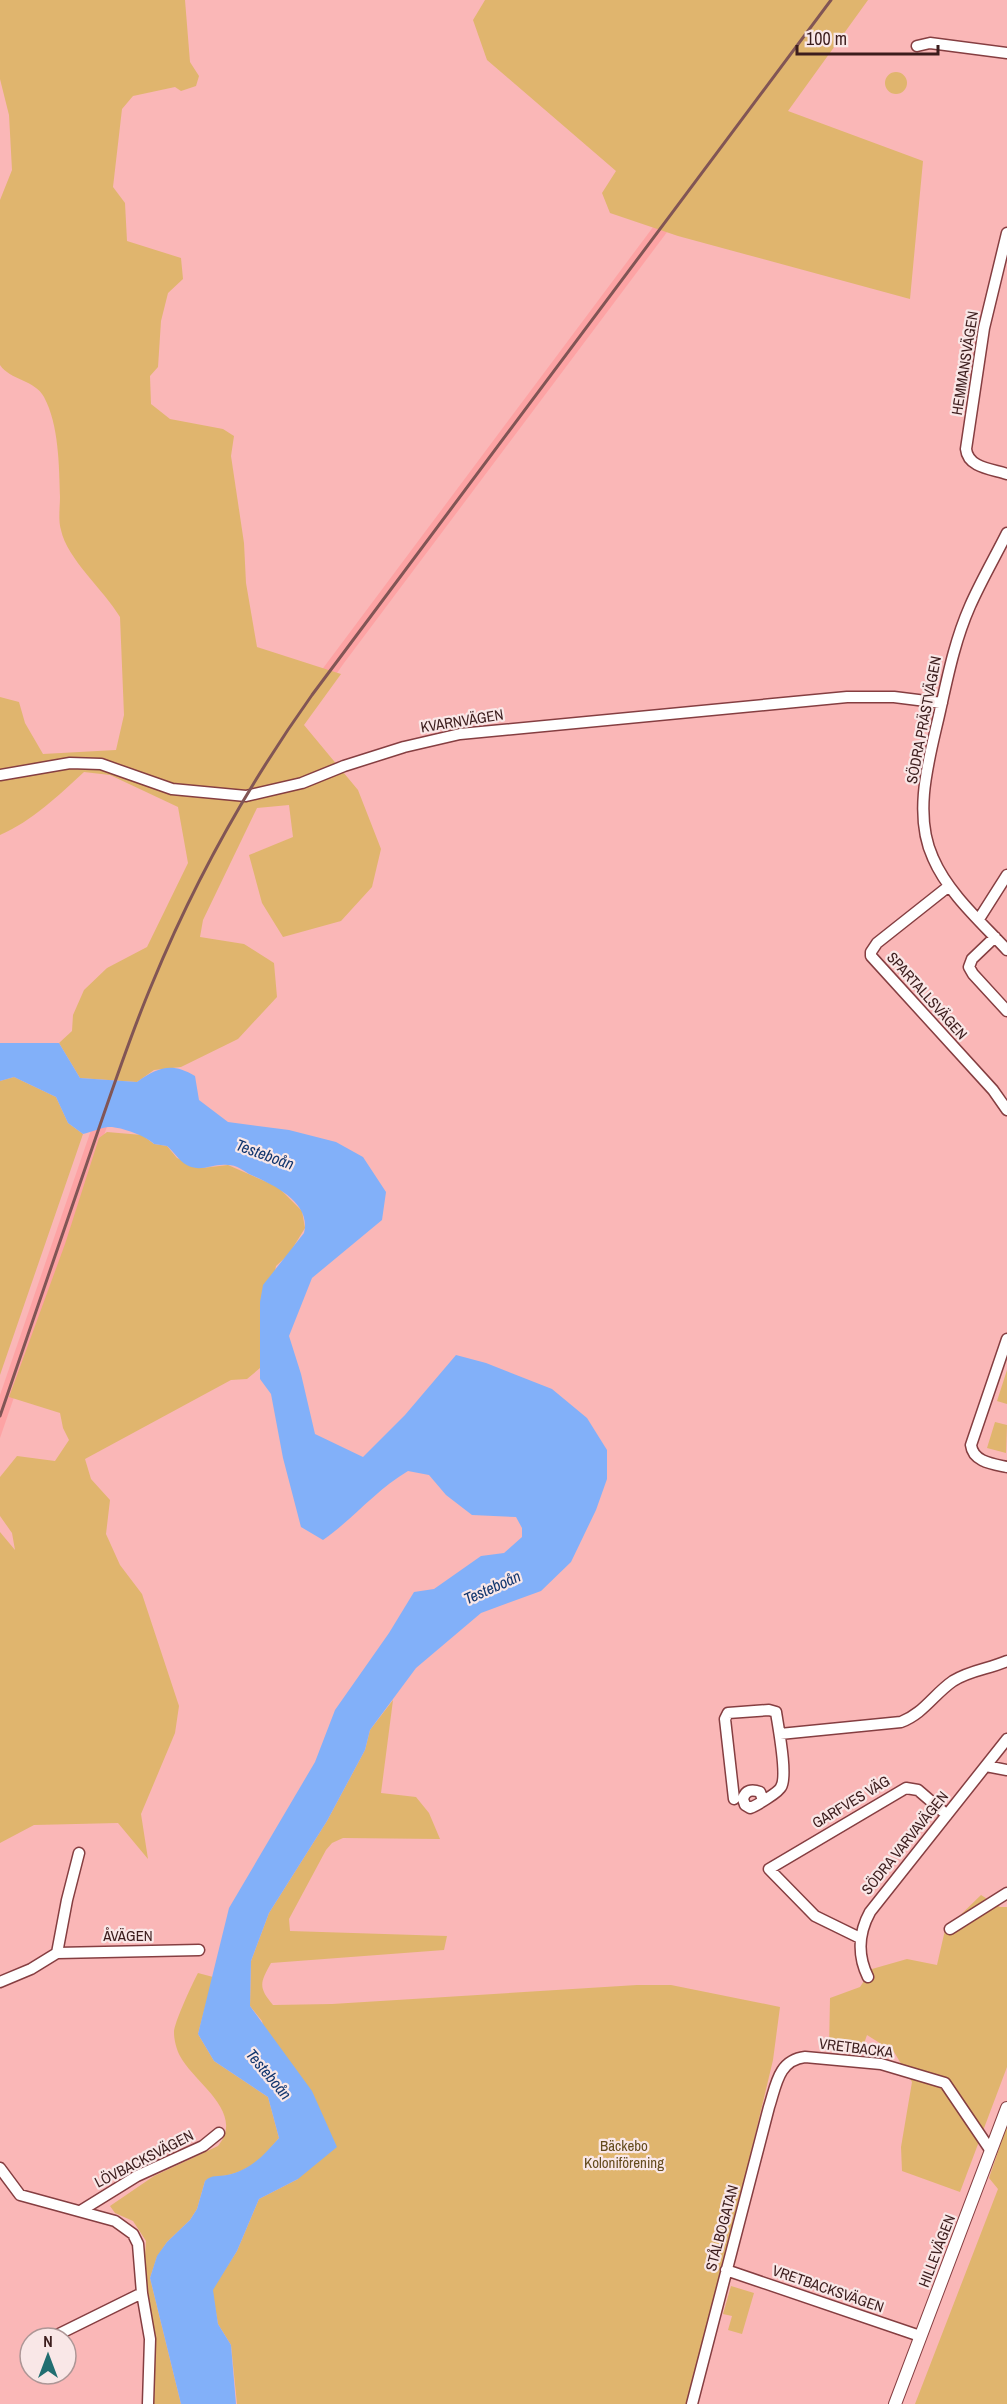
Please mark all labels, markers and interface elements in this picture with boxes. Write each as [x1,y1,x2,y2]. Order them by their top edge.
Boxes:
scale bar [797,18,938,56]
text: 100 m [806,26,847,51]
street label: HEMMANSVÄGEN [946,309,983,416]
street label: SÖDRA PRÄSTVÄGEN [901,654,946,786]
street label: KVARNVÄGEN [419,704,505,737]
street label: SPARTALLSVÄGEN [882,947,972,1044]
water label: Testeboån [233,1133,297,1175]
water label: Testeboån [460,1565,524,1609]
street label: GARFVES VÄG [808,1770,894,1833]
street label: SÖDRA VARVAVÄGEN [856,1787,953,1899]
street label: ÅVÄGEN [102,1925,153,1946]
street label: VRETBACKA [818,2033,895,2063]
water label: Testeboån [241,2044,297,2104]
street label: LÖVBACKSVÄGEN [91,2125,197,2193]
park label: Bäckebo Koloniförening [584,2135,664,2173]
street label: STÅLBOGATAN [700,2183,743,2273]
street label: HILLEVÄGEN [913,2211,960,2290]
street label: VRETBACKSVÄGEN [770,2260,887,2317]
north arrow [18,2326,78,2386]
text: N [43,2330,53,2352]

